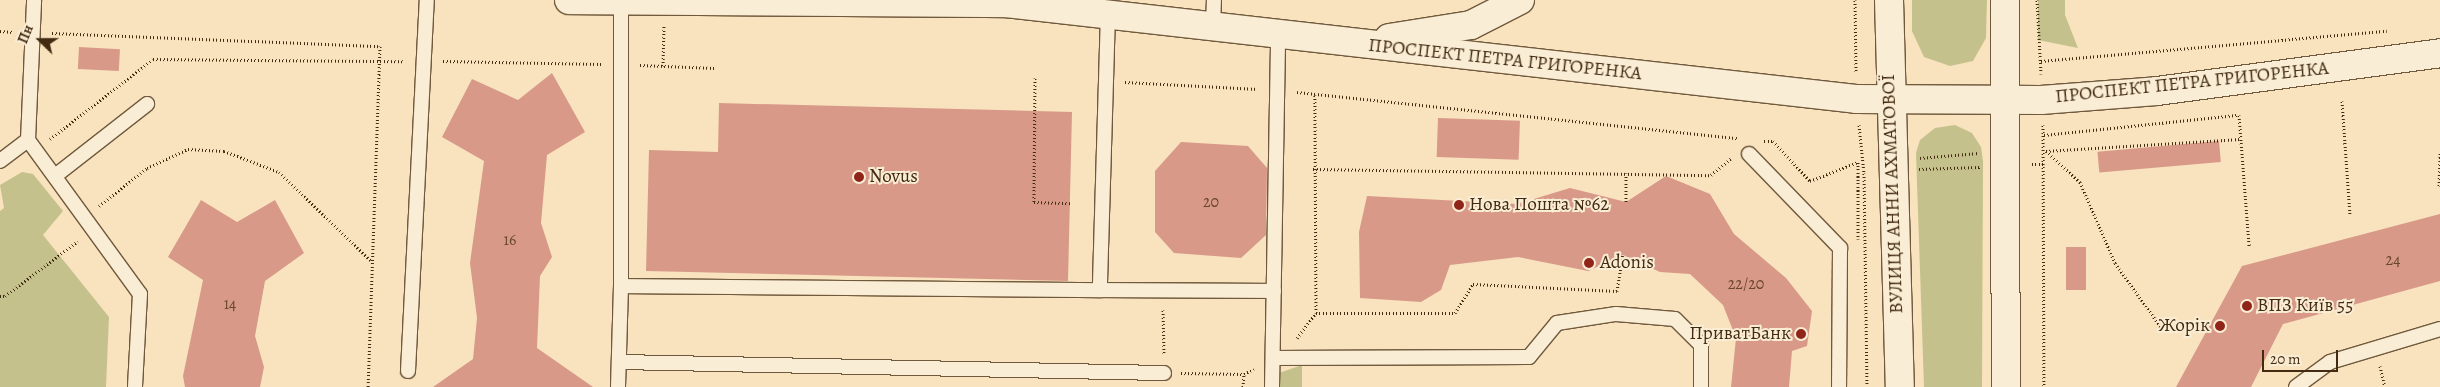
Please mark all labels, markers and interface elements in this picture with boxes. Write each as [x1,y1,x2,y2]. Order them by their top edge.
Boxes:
north arrow [15,15,65,65]
text: Пн [13,22,38,46]
street label: ПРОСПЕКТ ПЕТРА ГРИГОРЕНКА [1367,34,1643,86]
street label: ПРОСПЕКТ ПЕТРА ГРИГОРЕНКА [2054,57,2330,109]
street label: ВУЛИЦЯ АННИ АХМАТОВОЇ [1877,74,1909,314]
place label: Novus [869,166,918,188]
marker: Novus [853,171,865,183]
house number: 20 [1203,192,1219,212]
place label: Нова Пошта №62 [1469,194,1609,216]
marker: Нова Пошта №62 [1453,199,1465,211]
house number: 16 [504,230,516,250]
house number: 24 [2386,250,2400,270]
place label: Adonis [1600,252,1654,274]
marker: Adonis [1582,256,1596,270]
house number: 22/20 [1728,274,1764,294]
house number: 14 [224,294,236,314]
place label: ВПЗ Київ 55 [2257,295,2353,317]
marker: ВПЗ Київ 55 [2241,300,2253,312]
place label: Жорік [2158,315,2210,337]
marker: Жорік [2214,320,2226,332]
place label: ПриватБанк [1689,323,1791,345]
marker: ПриватБанк [1795,328,1807,340]
scale bar [2265,340,2341,372]
text: 20 m [2270,349,2301,369]

